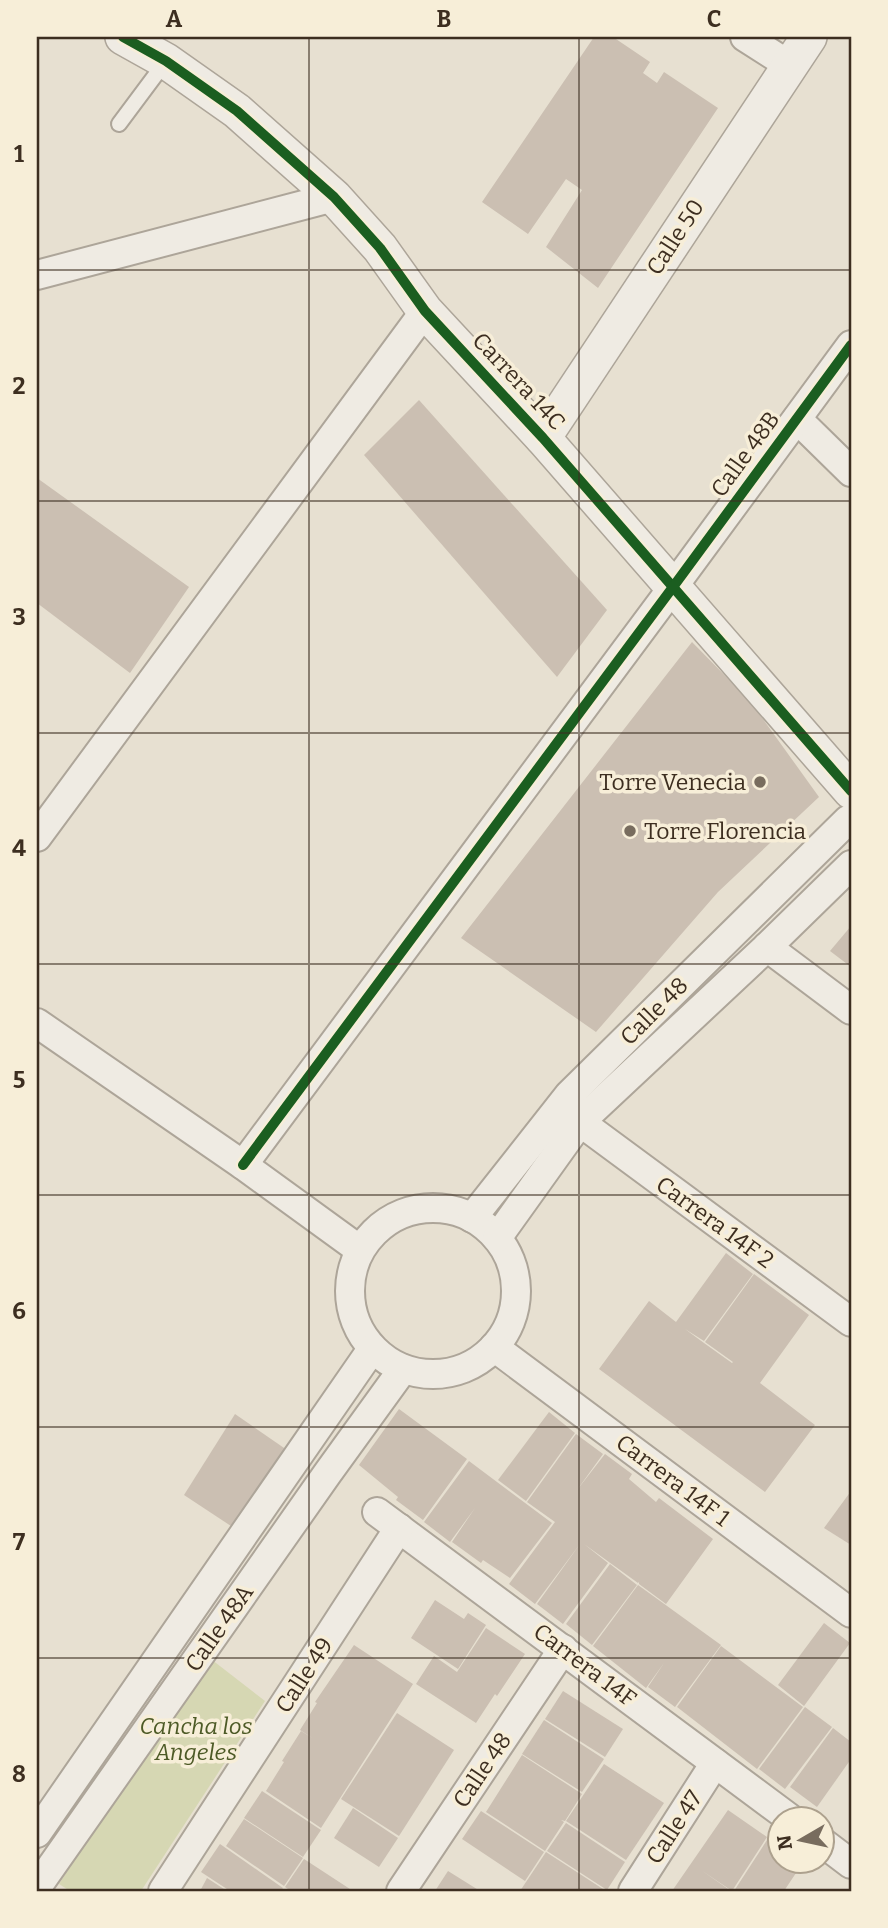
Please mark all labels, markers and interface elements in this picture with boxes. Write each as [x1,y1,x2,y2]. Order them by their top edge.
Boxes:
text: A [166,5,183,33]
text: B [437,5,451,33]
text: C [707,5,721,33]
text: 1 [14,140,24,168]
street label: Calle 50 [640,194,710,280]
street label: Carrera 14C [467,326,571,436]
text: 2 [13,372,26,400]
street label: Calle 48B [705,406,785,502]
text: 3 [12,603,26,631]
place label: Torre Venecia [599,768,746,796]
marker: Torre Venecia [752,774,768,790]
place label: Torre Florencia [644,817,806,845]
marker: Torre Florencia [622,823,638,839]
text: 4 [12,834,26,862]
street label: Calle 48 [614,971,694,1051]
text: 5 [13,1066,25,1094]
street label: Carrera 14F 2 [651,1170,779,1274]
text: 6 [12,1297,26,1325]
street label: Carrera 14F 1 [611,1428,736,1532]
text: 7 [13,1528,26,1556]
street label: Calle 48A [179,1578,260,1677]
street label: Carrera 14F [528,1617,642,1713]
street label: Calle 49 [269,1632,339,1718]
park label: Cancha los Angeles [140,1712,252,1766]
street label: Calle 48 [447,1727,517,1813]
text: 8 [12,1760,26,1788]
street label: Calle 47 [640,1785,708,1869]
north arrow [766,1806,836,1876]
text: N [772,1833,797,1852]

